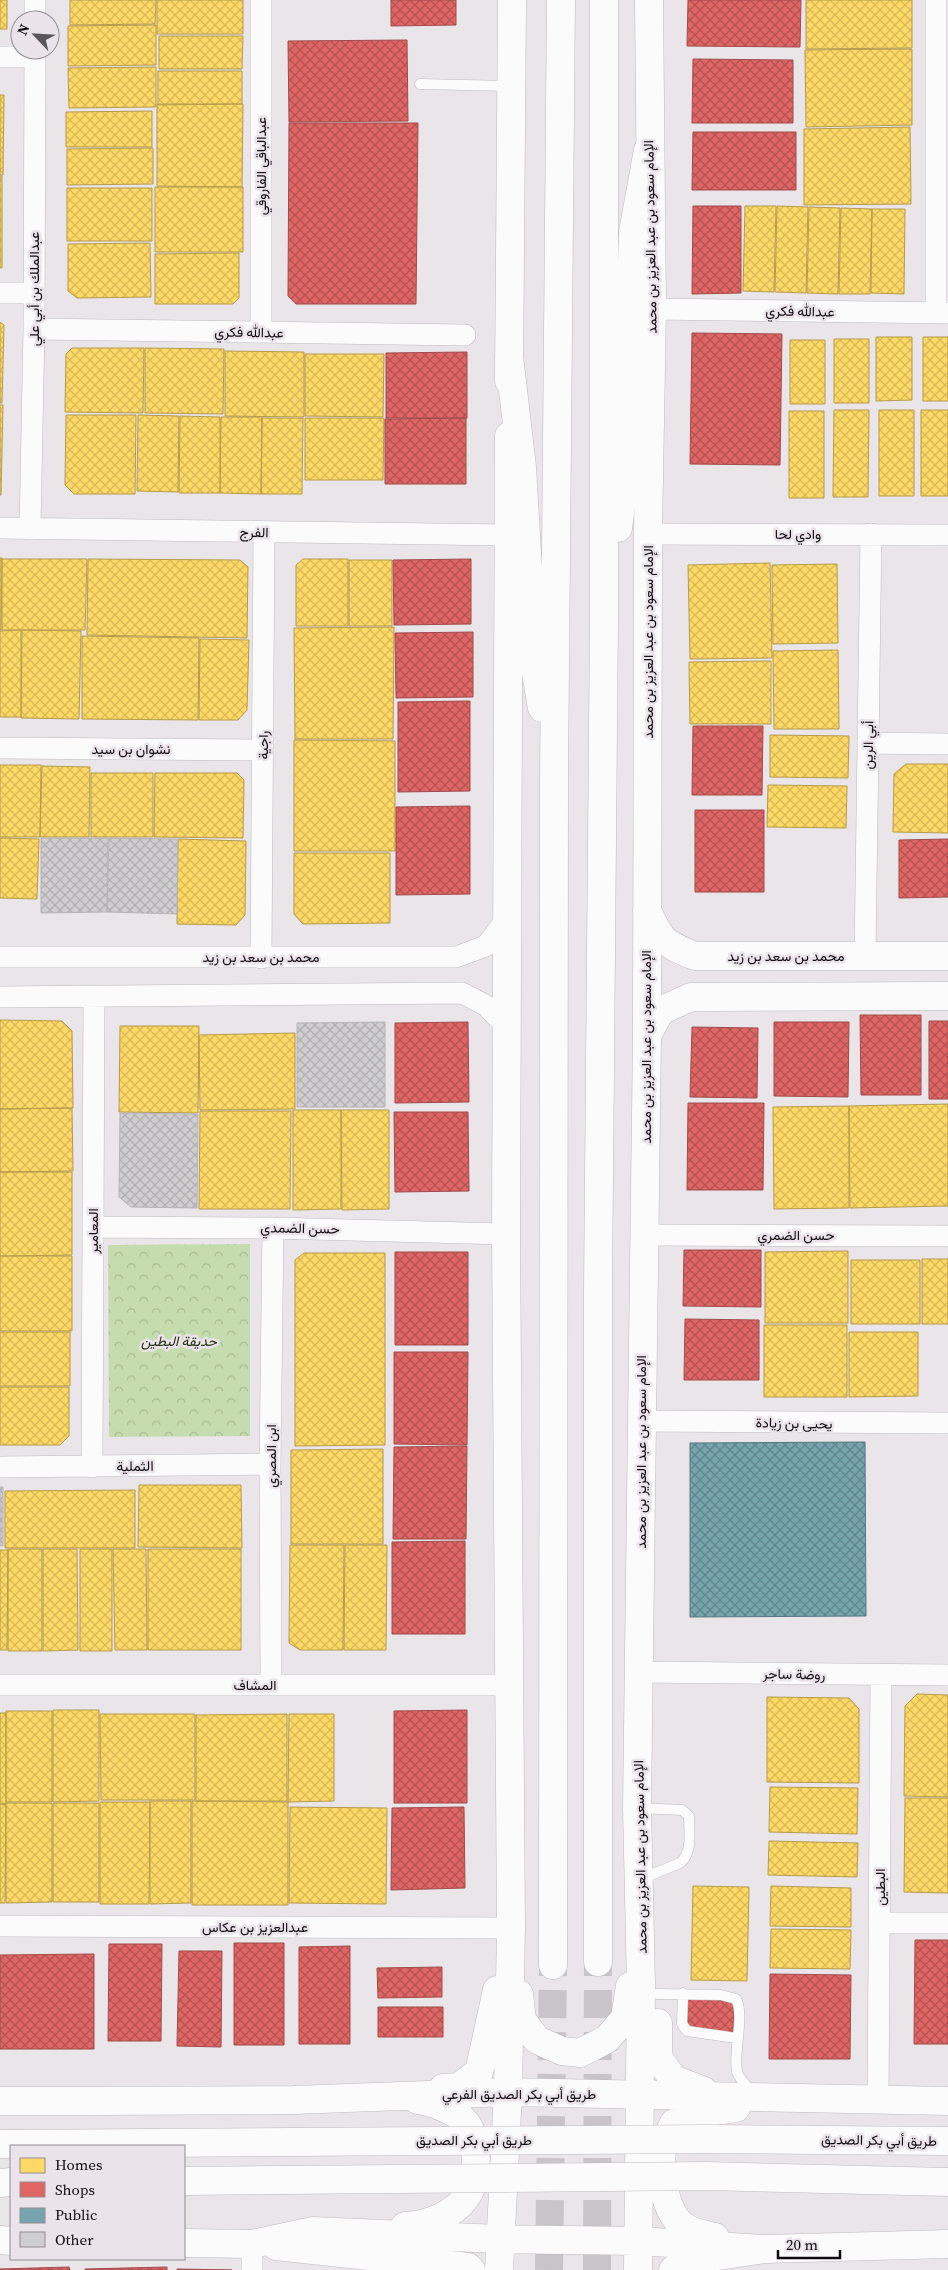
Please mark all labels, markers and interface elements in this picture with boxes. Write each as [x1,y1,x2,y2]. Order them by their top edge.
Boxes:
north arrow [10,10,60,60]
text: N [12,21,34,38]
street label: عبدالباقي الفاروقي [251,117,273,215]
street label: الإمام سعود بن عبد العزيز بن محمد [638,140,662,334]
street label: عبدالملك بن أبي علي [24,232,46,346]
street label: عبدالله فكري [765,300,835,324]
street label: عبدالله فكري [214,321,284,345]
street label: الفرج [239,522,269,543]
street label: وادي لحا [775,524,821,546]
street label: الإمام سعود بن عبد العزيز بن محمد [638,545,658,739]
street label: أبي الرين [858,721,880,770]
street label: راجية [253,730,273,759]
street label: نشوان بن سيد [91,739,171,759]
street label: محمد بن سعد بن زيد [727,946,845,966]
street label: محمد بن سعد بن زيد [202,947,320,967]
street label: الإمام سعود بن عبد العزيز بن محمد [636,950,656,1144]
street label: المعامير [83,1208,103,1255]
street label: حسن الضمدي [260,1217,340,1241]
street label: حسن الضمري [757,1225,835,1247]
park label: حديقة البطين [141,1331,218,1351]
street label: الإمام سعود بن عبد العزيز بن محمد [631,1355,651,1549]
street label: يحيى بن زيادة [755,1412,833,1434]
street label: ابن المصري [261,1424,283,1488]
street label: الثملية [116,1456,154,1476]
street label: روضة ساجر [762,1663,826,1685]
street label: المشاف [234,1675,276,1695]
street label: الإمام سعود بن عبد العزيز بن محمد [628,1760,652,1954]
street label: البطين [870,1868,890,1906]
street label: عبدالعزيز بن عكاس [202,1917,308,1937]
street label: طريق أبي بكر الصديق الفرعي [442,2084,596,2106]
street label: طريق أبي بكر الصديق [821,2129,937,2153]
street label: طريق أبي بكر الصديق [416,2130,532,2152]
legend [10,2145,185,2260]
text: Homes [55,2154,102,2175]
text: Shops [55,2179,95,2200]
text: Public [55,2204,97,2225]
scale bar [778,2228,840,2260]
text: Other [55,2229,94,2250]
text: 20 m [786,2234,818,2255]

